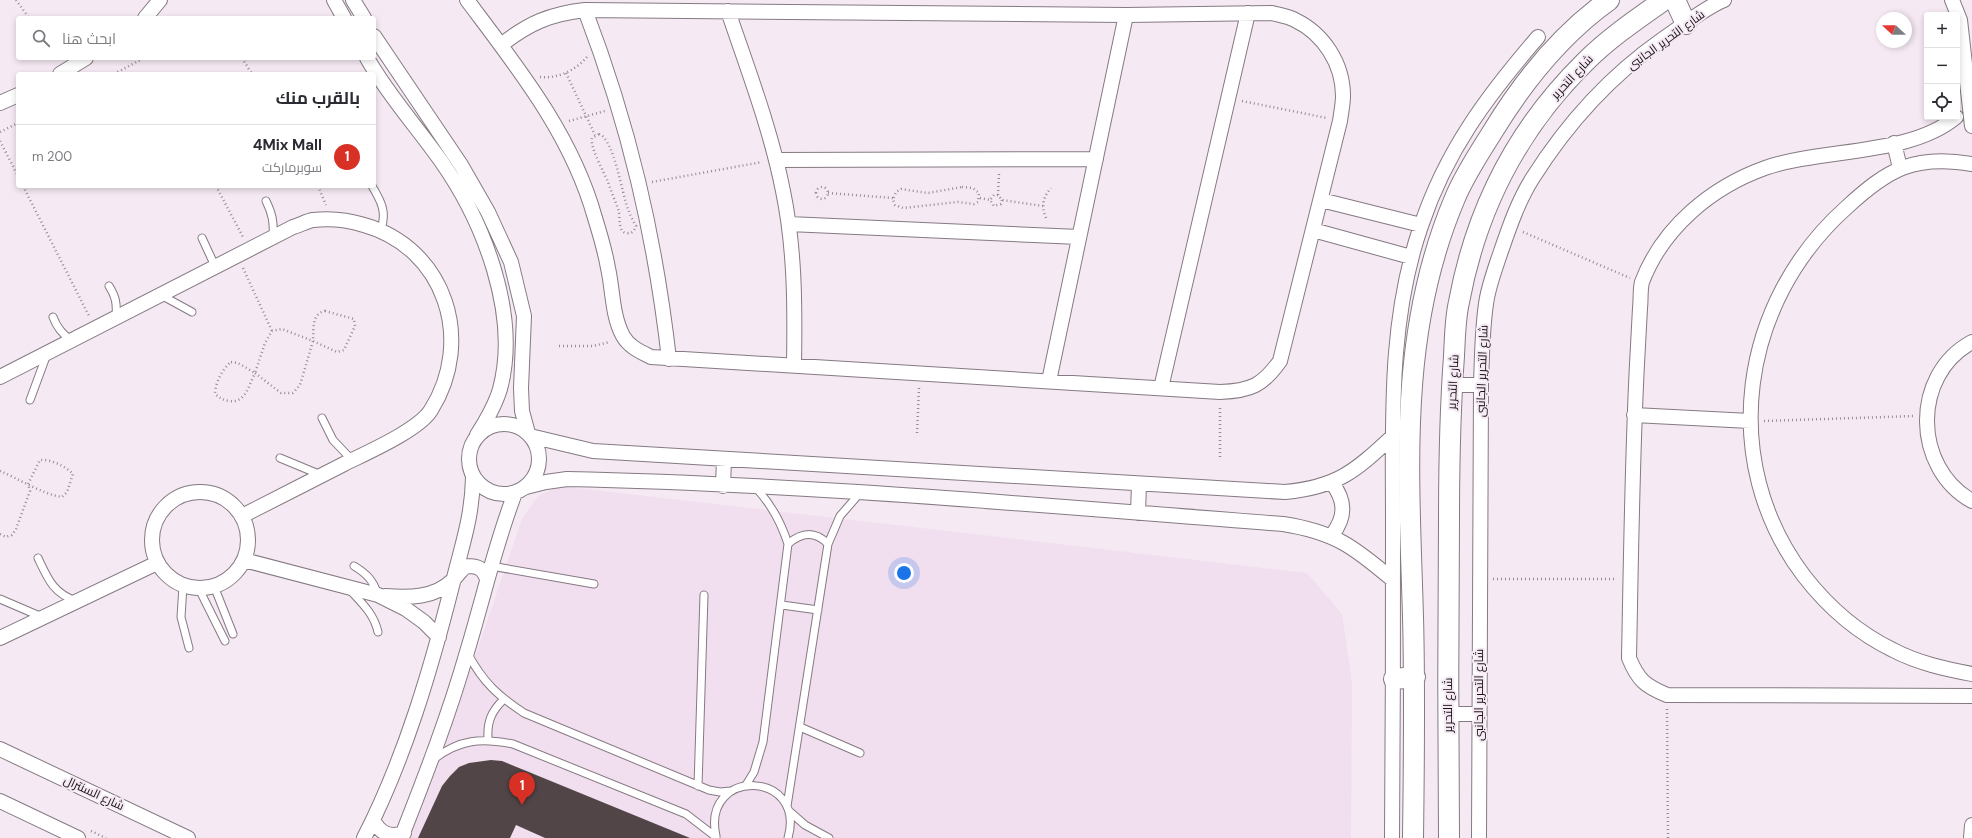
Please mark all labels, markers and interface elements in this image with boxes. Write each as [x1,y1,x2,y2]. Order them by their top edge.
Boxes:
street label: شارع التحرير الجانبى [1624,6,1708,74]
north arrow [1876,12,1912,48]
map controls [1924,12,1960,120]
button: + [1924,12,1960,48]
search box [16,16,376,60]
icon: search [30,27,52,49]
text: ابحث هنا [62,29,116,49]
button: − [1924,48,1960,84]
street label: شارع التحرير [1547,51,1597,103]
button: locate [1924,84,1960,120]
text: بالقرب منك [276,87,360,109]
text: 4Mix Mall [253,135,322,155]
text: 200 m [32,148,72,165]
text: 1 [345,148,349,165]
text: سوبرماركت [262,159,322,176]
street label: شارع التحرير الجانبى [1472,325,1492,417]
street label: شارع التحرير [1444,354,1462,411]
your location [894,563,914,583]
street label: شارع التحرير الجانبى [1471,649,1487,741]
street label: شارع التحرير [1440,677,1456,734]
street label: شارع السنترال [61,772,127,814]
pin: 1 [509,772,535,805]

